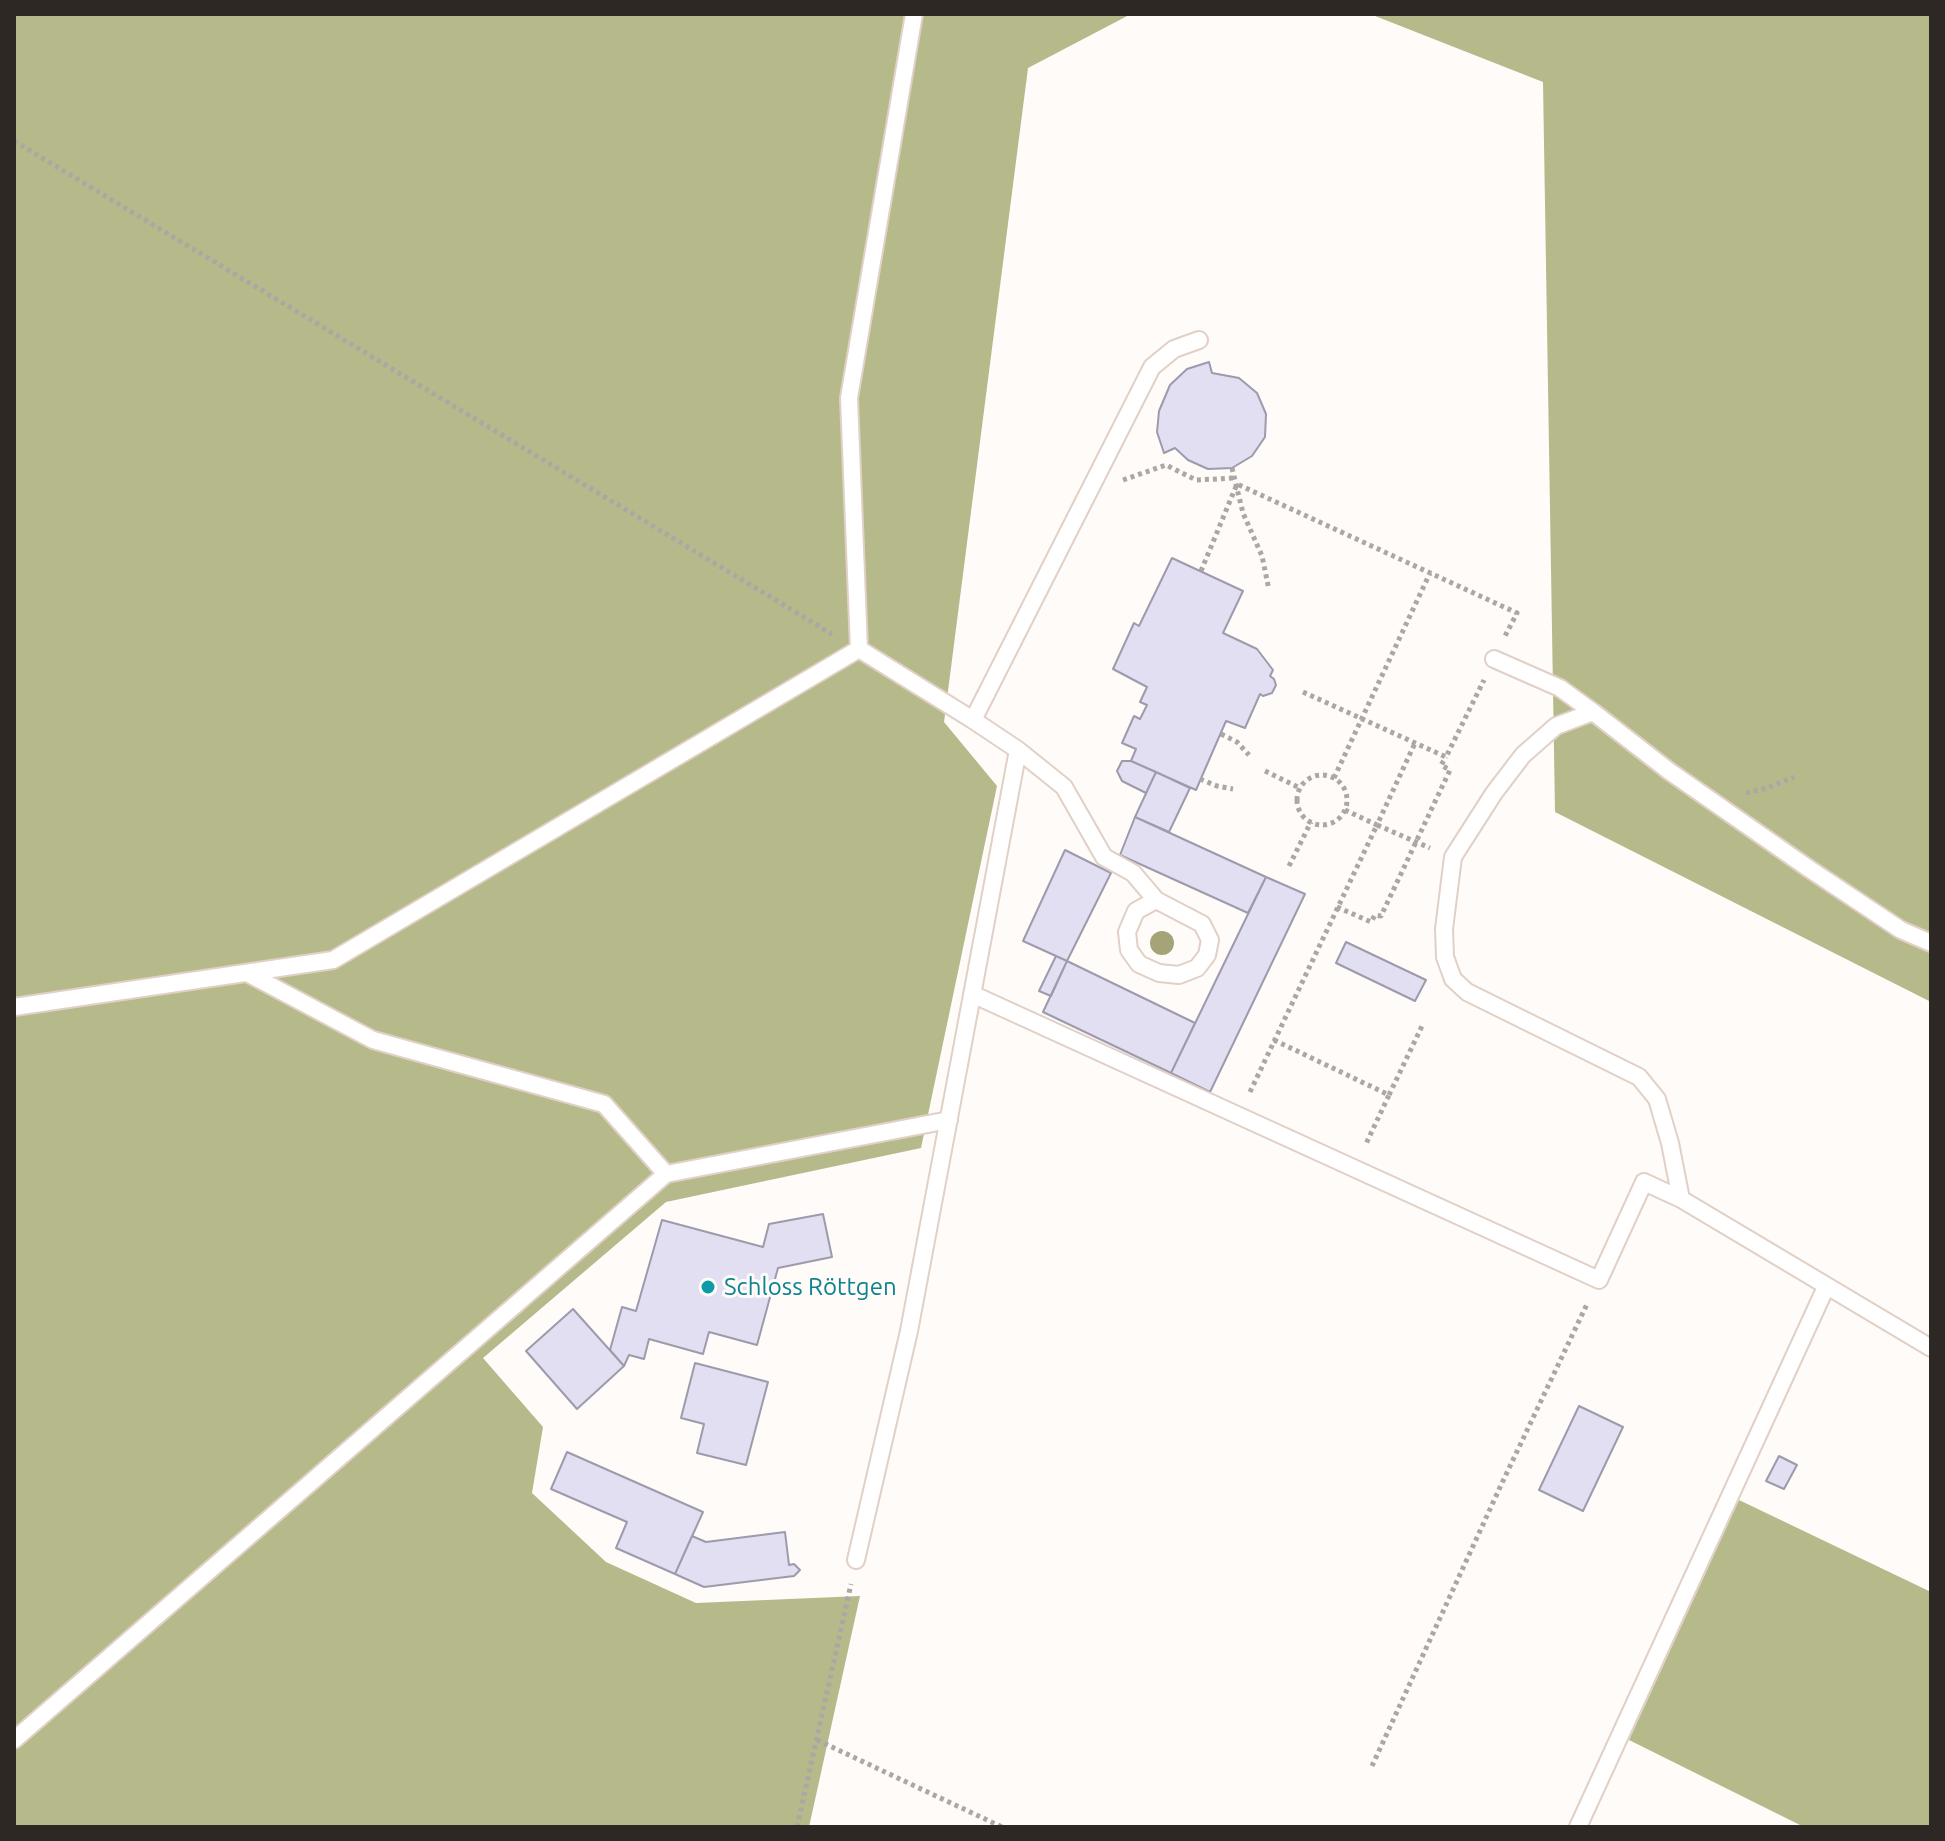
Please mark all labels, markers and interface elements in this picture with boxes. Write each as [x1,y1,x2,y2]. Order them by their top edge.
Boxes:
place label: Schloss Röttgen [724,1273,897,1301]
marker: Schloss Röttgen [699,1278,717,1296]

